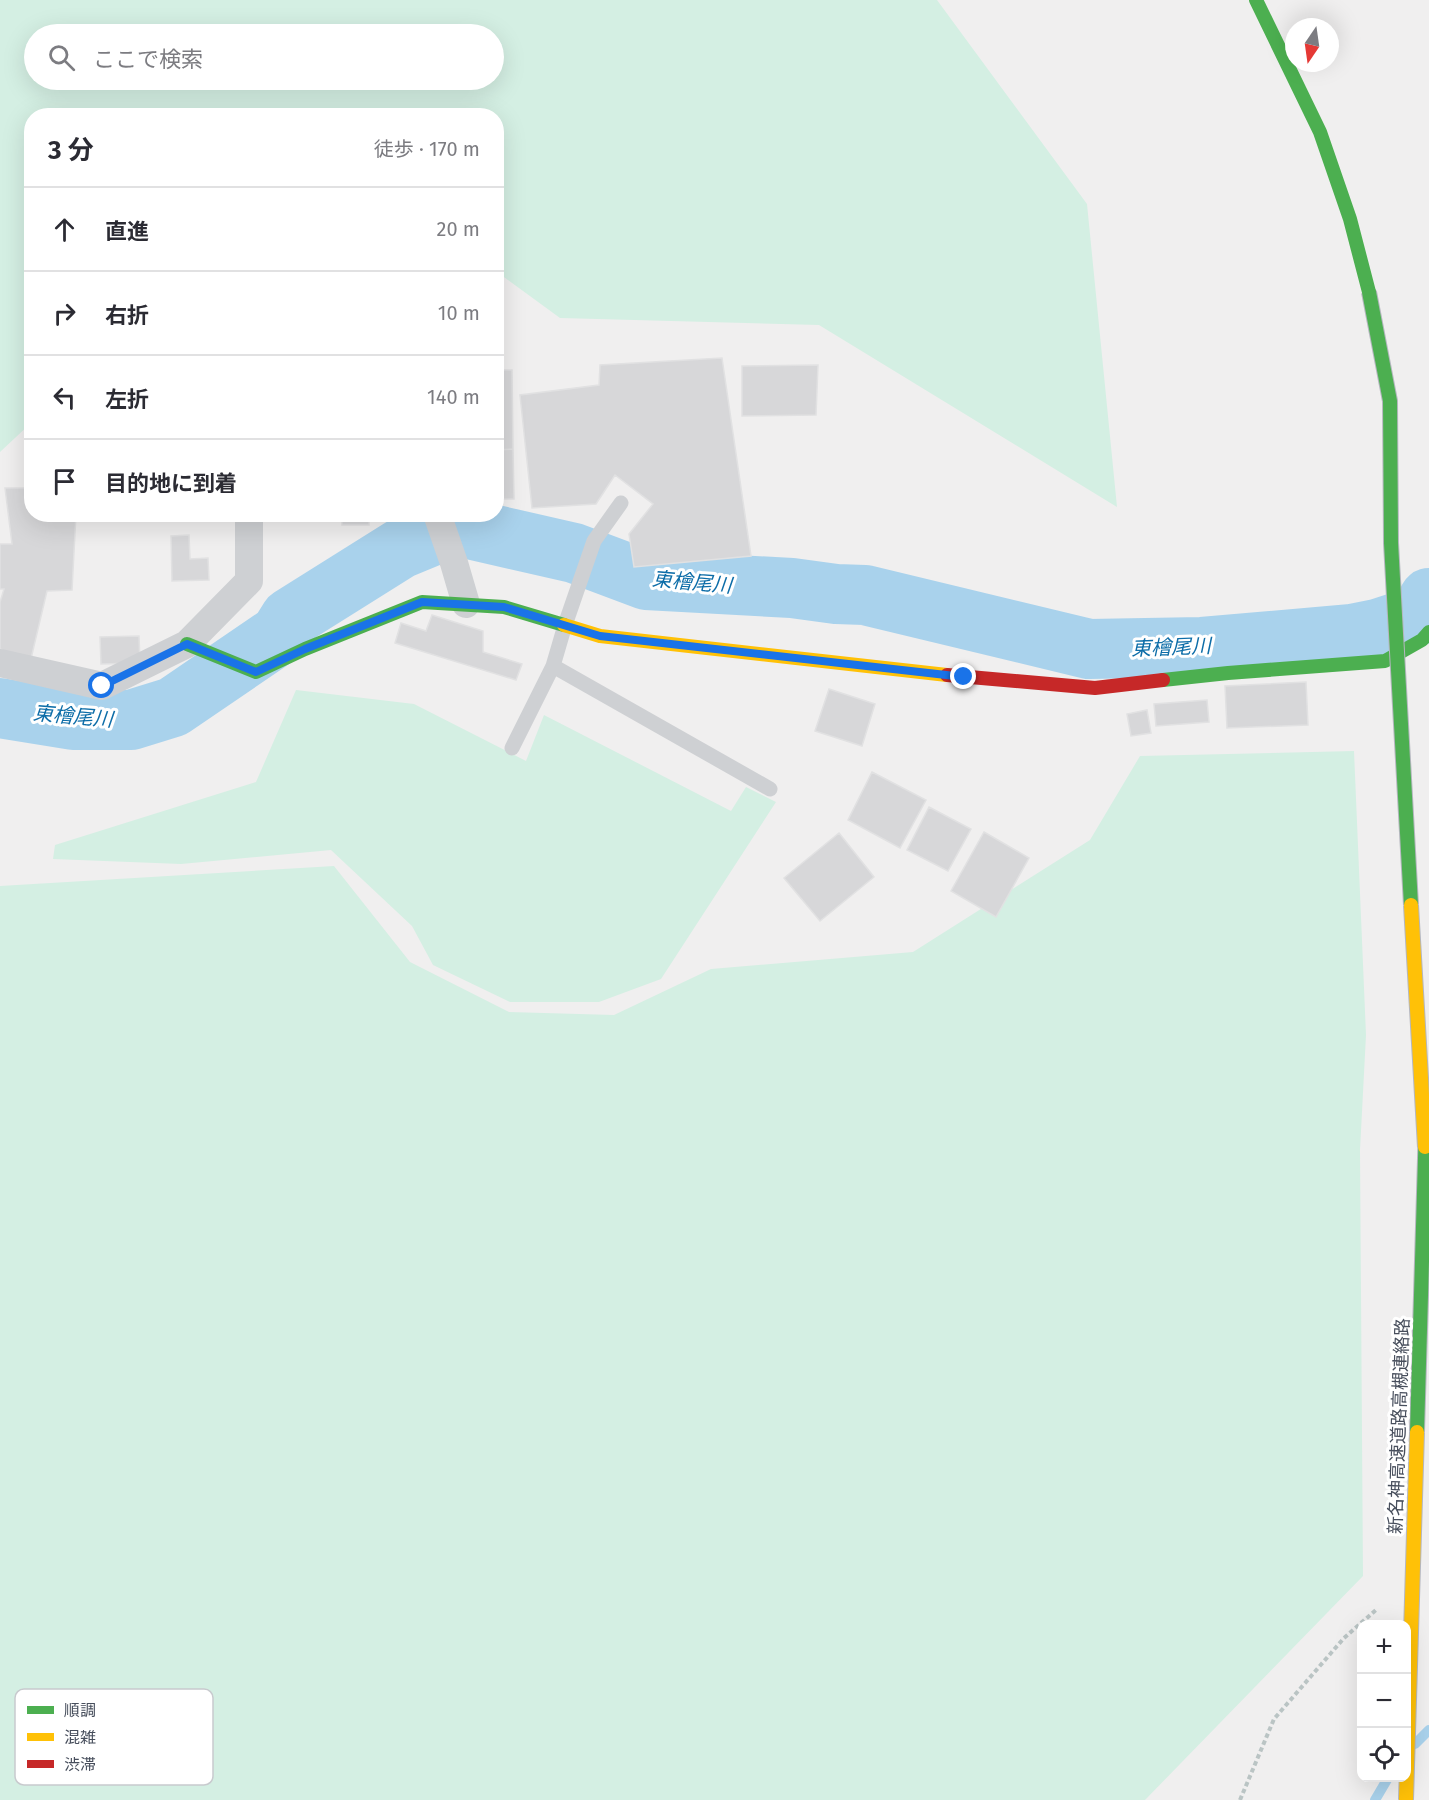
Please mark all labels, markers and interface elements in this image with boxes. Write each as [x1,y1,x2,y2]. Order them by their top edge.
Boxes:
north arrow [1285,18,1339,72]
search box [24,24,504,90]
icon: search [45,41,78,74]
text: ここで検索 [93,46,203,73]
text: 3 分 [48,135,94,166]
text: 徒歩 · 170 m [374,137,480,161]
icon: ahead [48,213,81,246]
text: 20 m [437,217,480,241]
text: 直進 [105,218,149,245]
icon: right [48,297,81,330]
text: 10 m [438,301,480,325]
text: 右折 [105,302,149,329]
icon: left [48,381,81,414]
text: 140 m [427,385,480,409]
text: 左折 [105,386,149,413]
icon: arrive [48,465,81,498]
text: 目的地に到着 [105,470,237,497]
water label: 東檜尾川 [651,567,735,598]
water label: 東檜尾川 [1131,634,1213,660]
route end [950,663,976,689]
route start [88,672,114,698]
water label: 東檜尾川 [32,701,116,732]
street label: 新名神高速道路高槻連絡路 [1384,1318,1414,1534]
map controls [1357,1620,1411,1782]
button: + [1357,1620,1411,1674]
button: − [1357,1674,1411,1728]
legend [15,1689,213,1785]
text: 順調 [64,1701,96,1720]
text: 混雑 [64,1728,96,1747]
button: locate [1357,1728,1411,1782]
text: 渋滞 [64,1755,96,1774]

